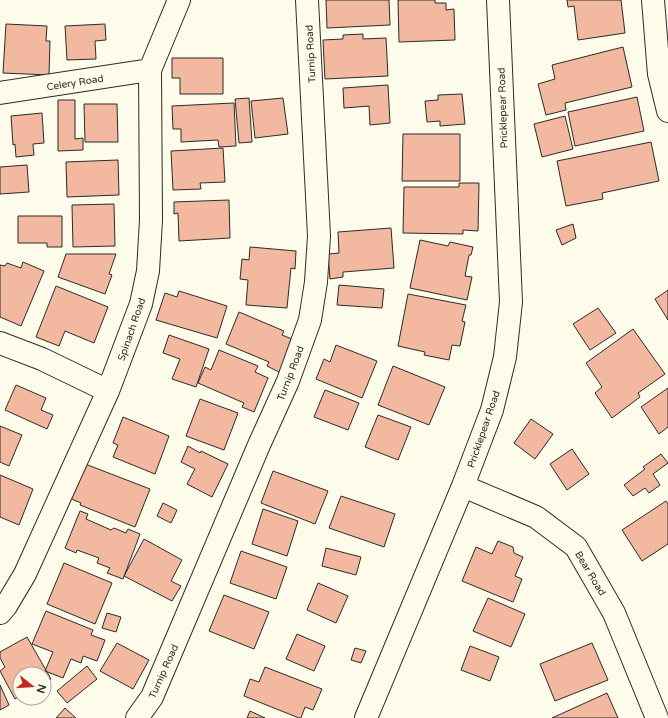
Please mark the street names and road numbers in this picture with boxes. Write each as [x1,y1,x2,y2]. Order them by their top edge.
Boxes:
street label: Turnip Road [303,25,319,83]
street label: Pricklepear Road [496,67,510,149]
street label: Celery Road [46,73,105,93]
street label: Spinach Road [116,296,148,362]
street label: Turnip Road [275,344,307,403]
street label: Pricklepear Road [465,389,503,470]
street label: Bear Road [572,549,608,598]
street label: Turnip Road [147,642,181,700]

